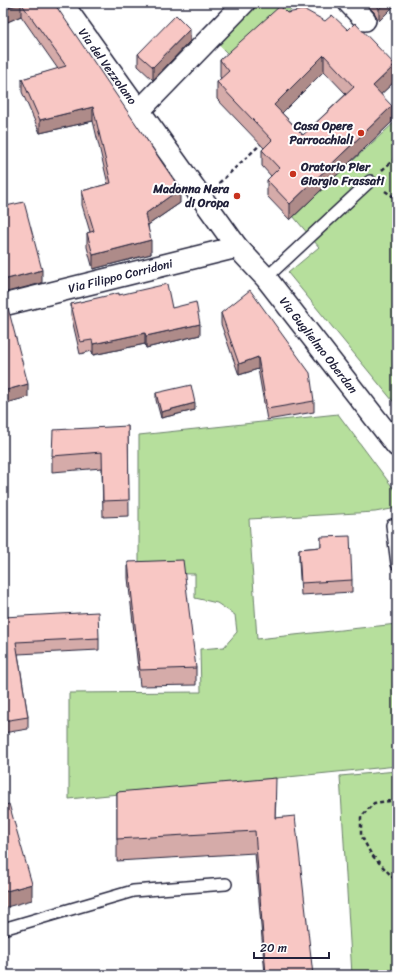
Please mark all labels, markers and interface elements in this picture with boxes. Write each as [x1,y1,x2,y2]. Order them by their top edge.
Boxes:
street label: Via del Vezzolano [72,23,143,109]
place label: Casa Opere Parrocchiali [289,115,354,151]
marker: Casa Opere Parrocchiali [356,128,366,138]
place label: Oratorio Pier Giorgio Frassati [300,156,385,192]
marker: Oratorio Pier Giorgio Frassati [288,169,298,179]
place label: Madonna Nera di Oropa [152,178,230,214]
marker: Madonna Nera di Oropa [232,191,242,201]
street label: Via Filippo Corridoni [66,252,176,299]
street label: Via Guglielmo Oberdan [273,292,364,399]
scale bar [254,934,329,960]
text: 20 m [260,937,287,959]

